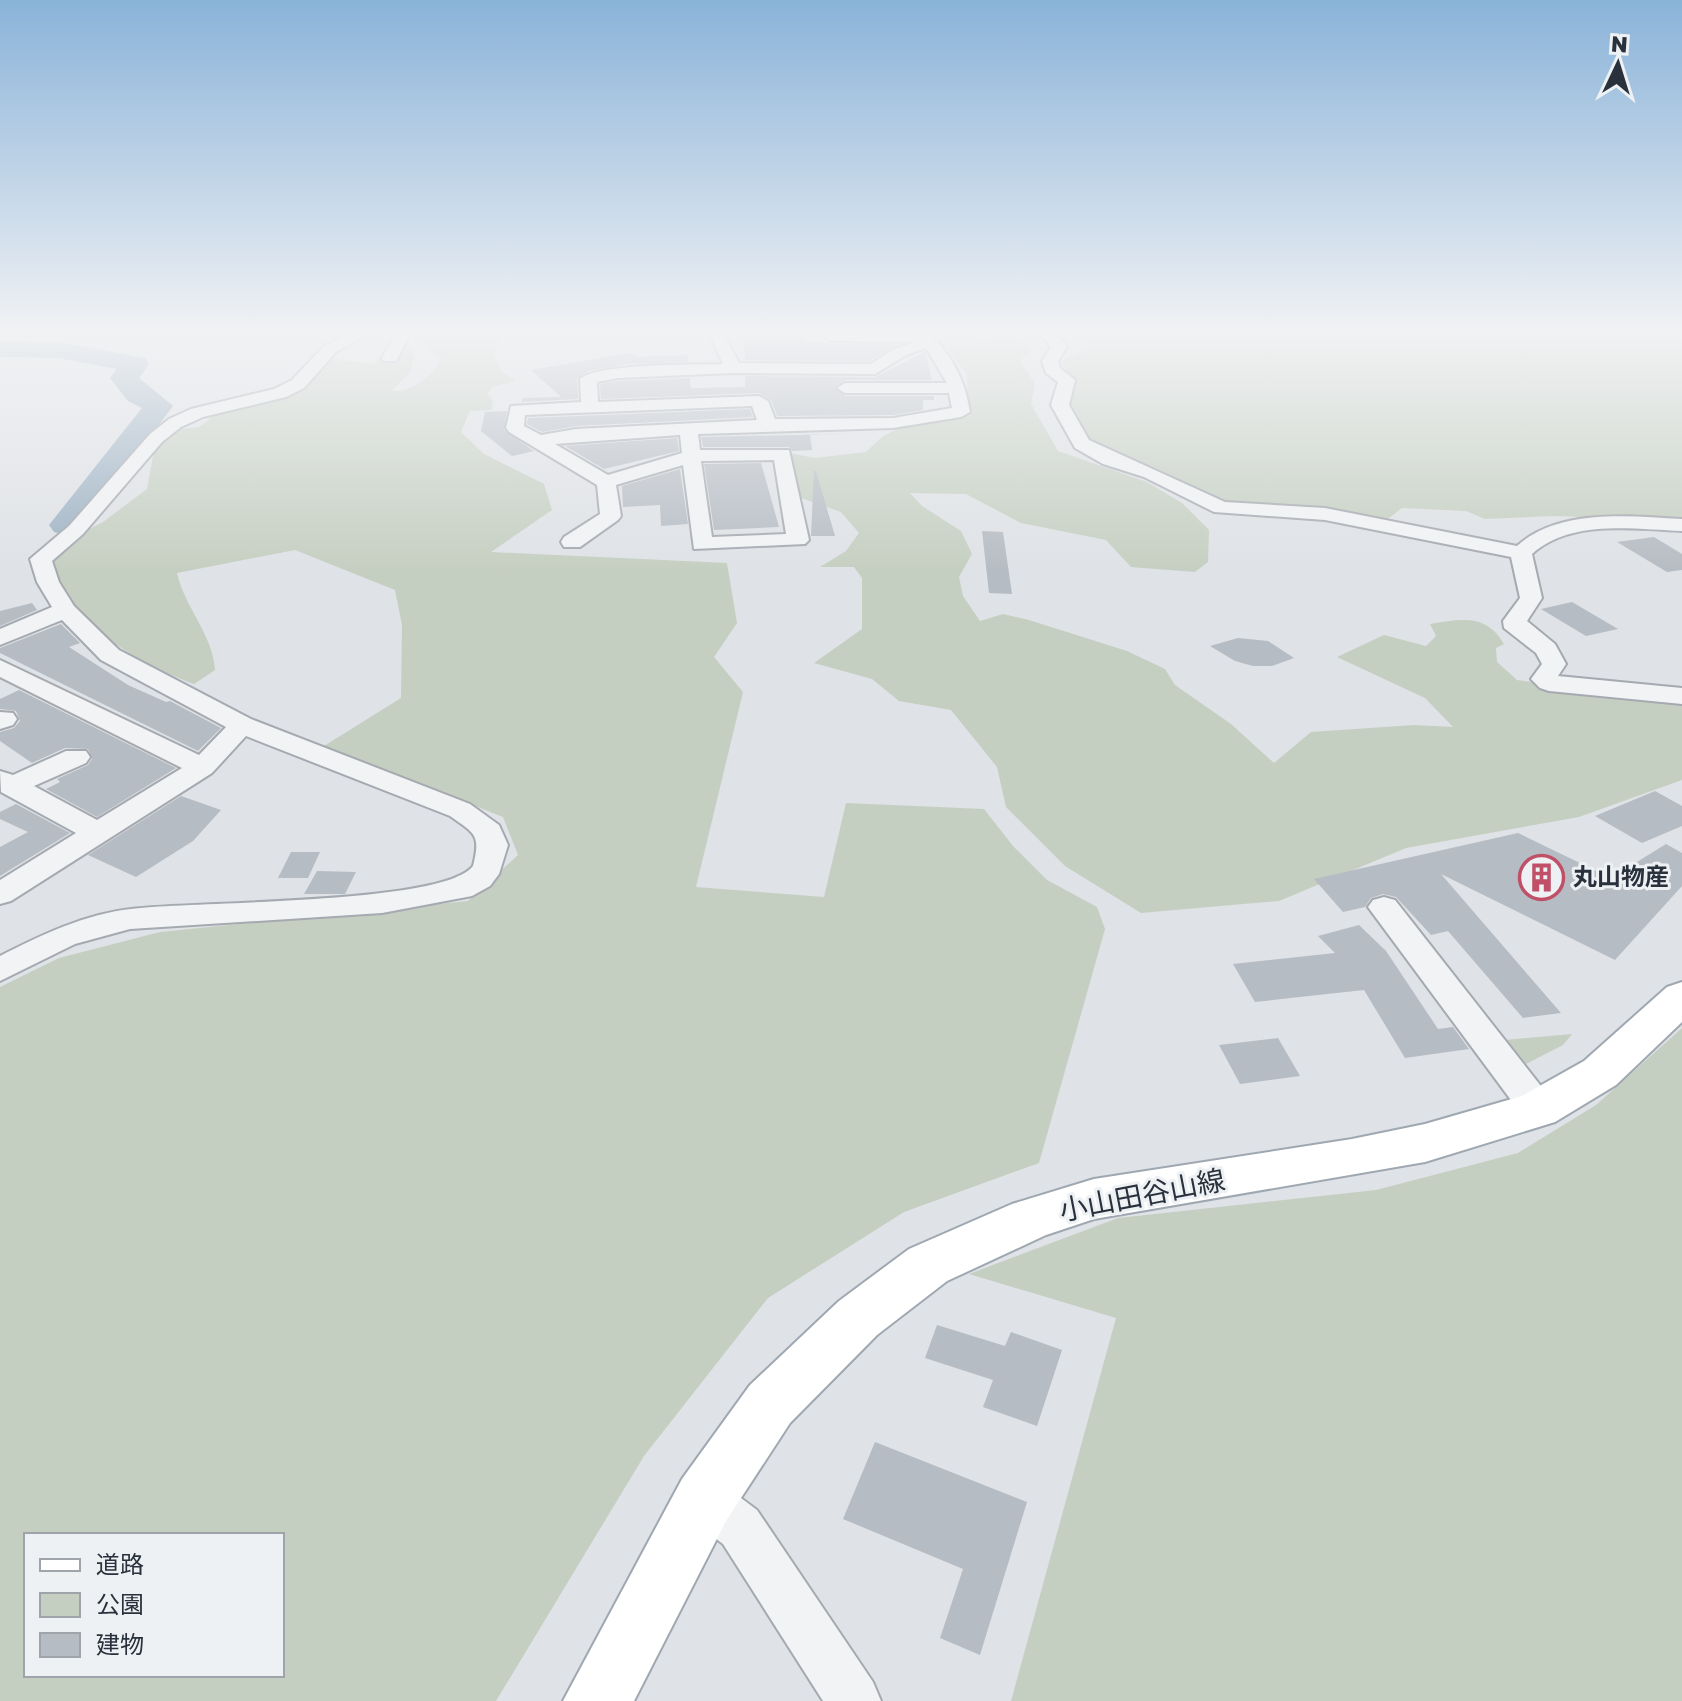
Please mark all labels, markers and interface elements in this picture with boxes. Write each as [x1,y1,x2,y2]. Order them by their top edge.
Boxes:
north arrow [1578,24,1658,104]
text: N [1610,29,1629,58]
building icon: 丸山物産 [1518,853,1566,901]
place label: 丸山物産 [1573,861,1669,890]
street label: 小山田谷山線 [1056,1162,1228,1227]
legend [24,1533,284,1677]
text: 道路 [96,1549,144,1578]
text: 公園 [96,1589,144,1618]
text: 建物 [96,1629,144,1658]

